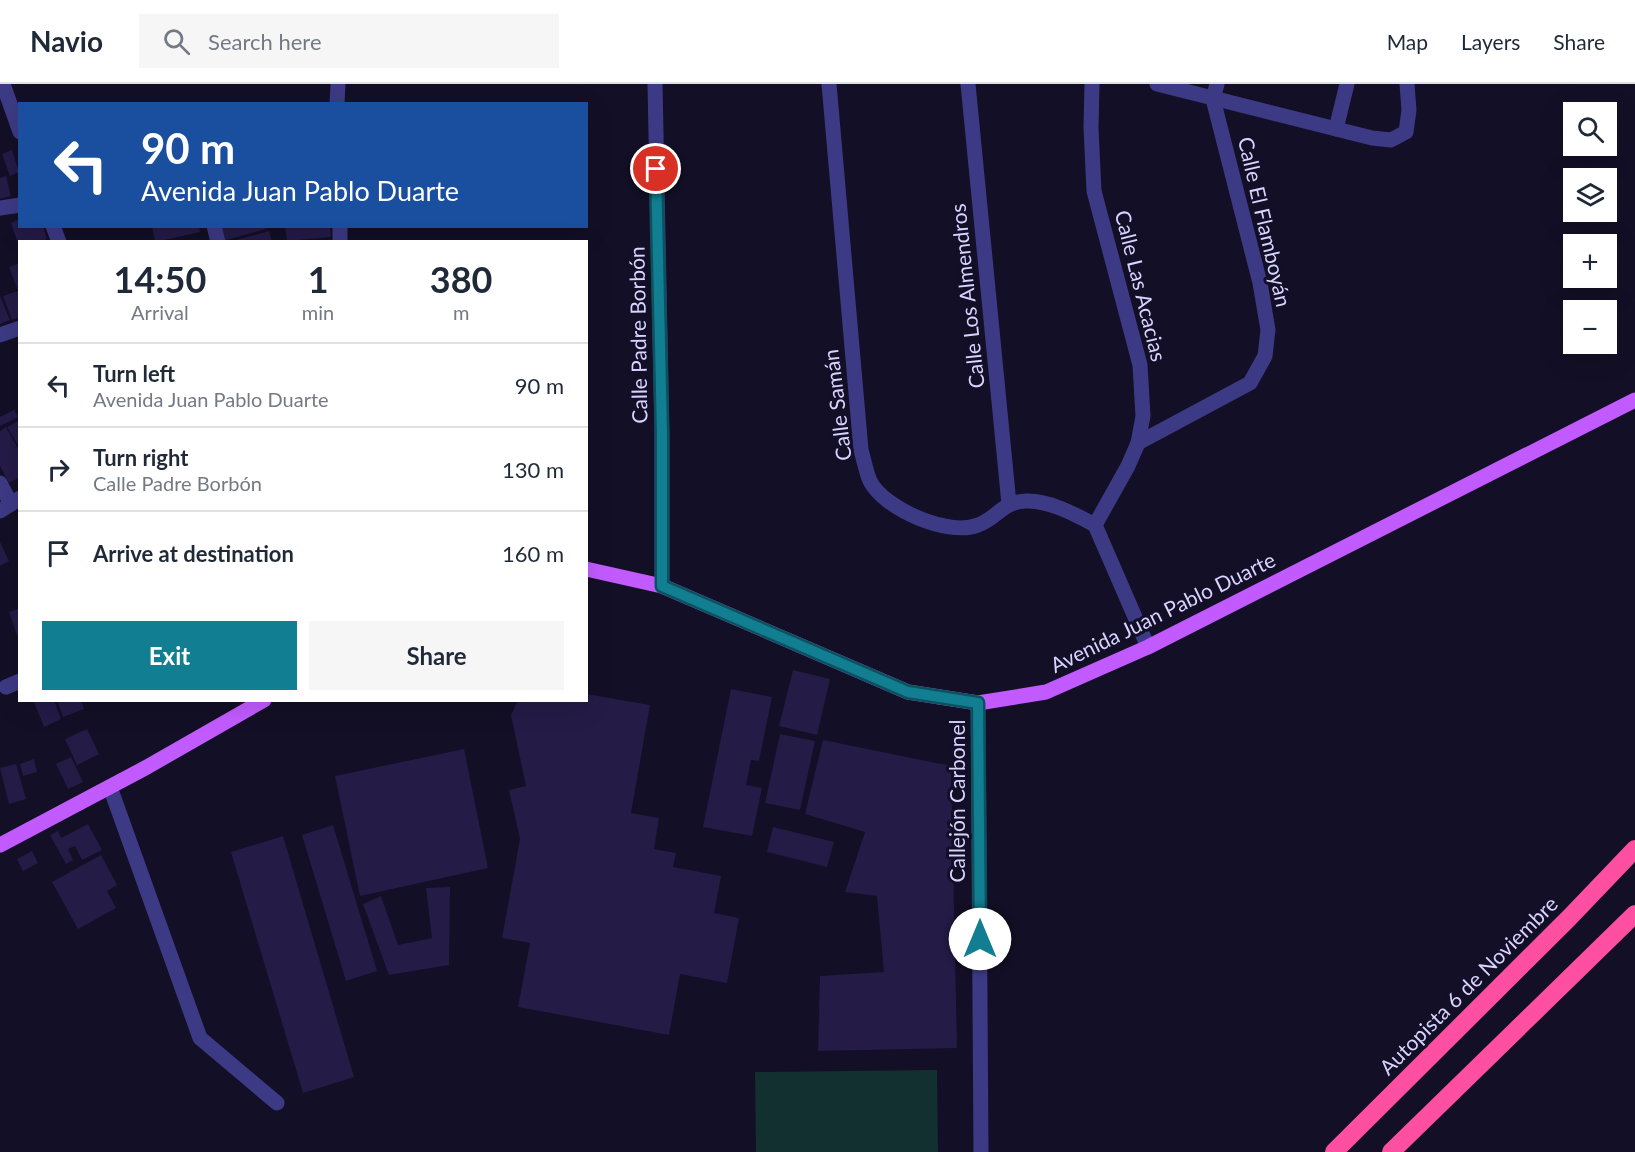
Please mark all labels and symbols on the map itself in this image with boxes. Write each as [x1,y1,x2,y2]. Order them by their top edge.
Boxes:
street label: Calle El Flamboyán [1234,134,1297,309]
pin [630,143,681,194]
street label: Calle Los Almendros [944,202,989,390]
street label: Calle Las Acacias [1111,207,1172,364]
street label: Calle Padre Borbón [623,246,652,424]
street label: Calle Samán [817,348,856,462]
street label: Avenida Juan Pablo Duarte [1046,546,1279,677]
street label: Callejón Carbonel [944,719,969,883]
street label: Autopista 6 de Noviembre [1374,891,1562,1079]
position arrow [948,907,1012,971]

